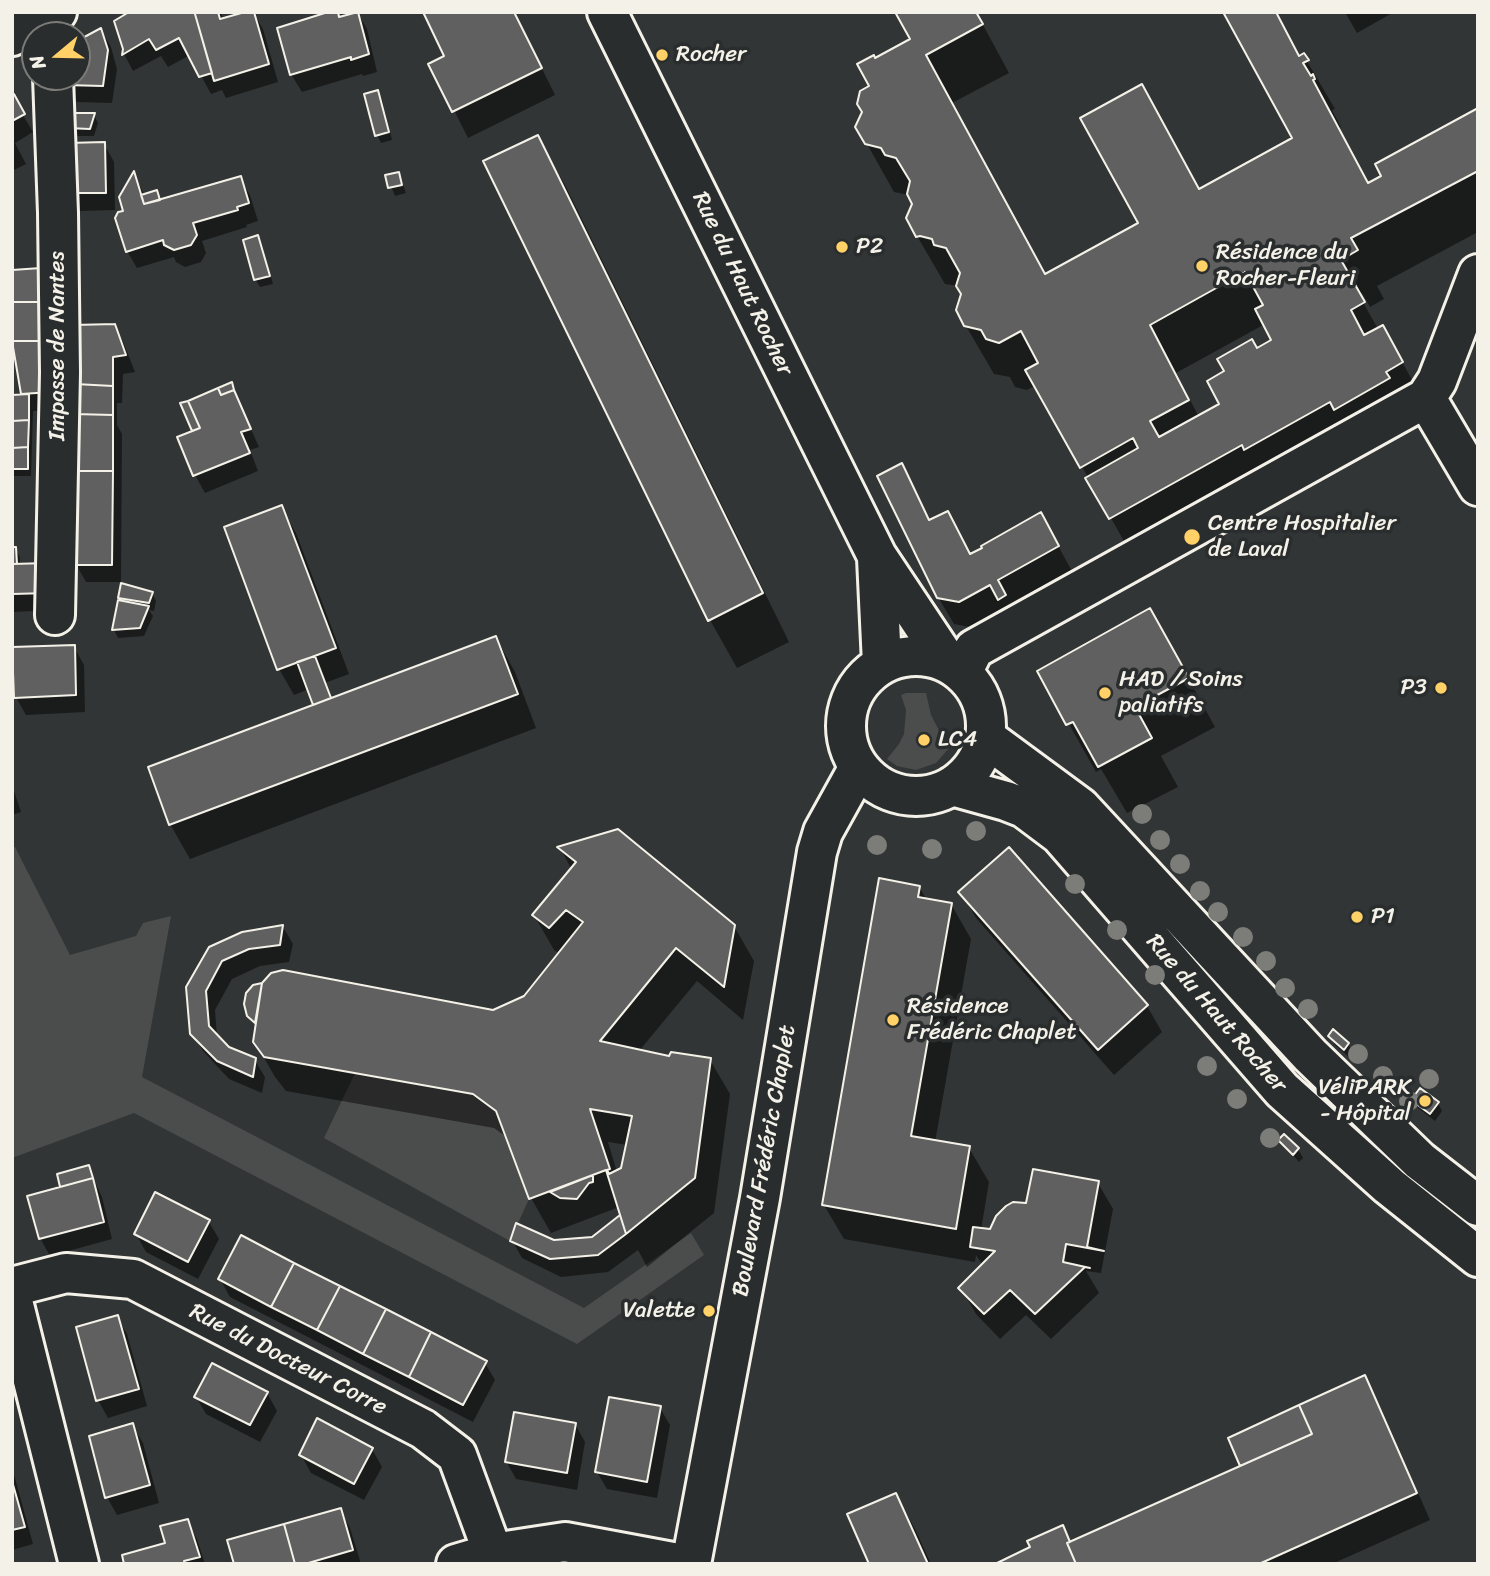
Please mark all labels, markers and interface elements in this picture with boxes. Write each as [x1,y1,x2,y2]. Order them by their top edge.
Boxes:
north arrow [21,21,91,91]
place label: Rocher [676,41,746,69]
marker: Rocher [654,47,670,63]
text: N [20,51,55,74]
street label: Rue du Haut Rocher [686,188,798,380]
place label: P2 [856,233,883,261]
marker: P2 [834,239,850,255]
place label: Résidence du Rocher-Fleuri [1216,239,1355,293]
street label: Impasse de Nantes [44,251,72,441]
marker: Résidence du Rocher-Fleuri [1194,258,1210,274]
place label: Centre Hospitalier de Laval [1208,510,1396,564]
marker: Centre Hospitalier de Laval [1182,527,1202,547]
place label: HAD / Soins paliatifs [1119,666,1243,720]
place label: P3 [1400,674,1427,702]
marker: P3 [1433,680,1449,696]
marker: HAD / Soins paliatifs [1097,685,1113,701]
place label: LC4 [938,726,977,754]
marker: LC4 [916,732,932,748]
place label: P1 [1371,903,1395,931]
marker: P1 [1349,909,1365,925]
street label: Rue du Haut Rocher [1140,929,1292,1099]
place label: Résidence Frédéric Chaplet [907,993,1076,1047]
marker: Résidence Frédéric Chaplet [885,1012,901,1028]
street label: Boulevard Frédéric Chaplet [727,1023,803,1299]
place label: VéliPARK - Hôpital [1318,1074,1411,1128]
marker: VéliPARK - Hôpital [1417,1093,1433,1109]
place label: Valette [623,1297,695,1325]
street label: Rue du Docteur Corre [185,1298,391,1422]
marker: Valette [701,1303,717,1319]

